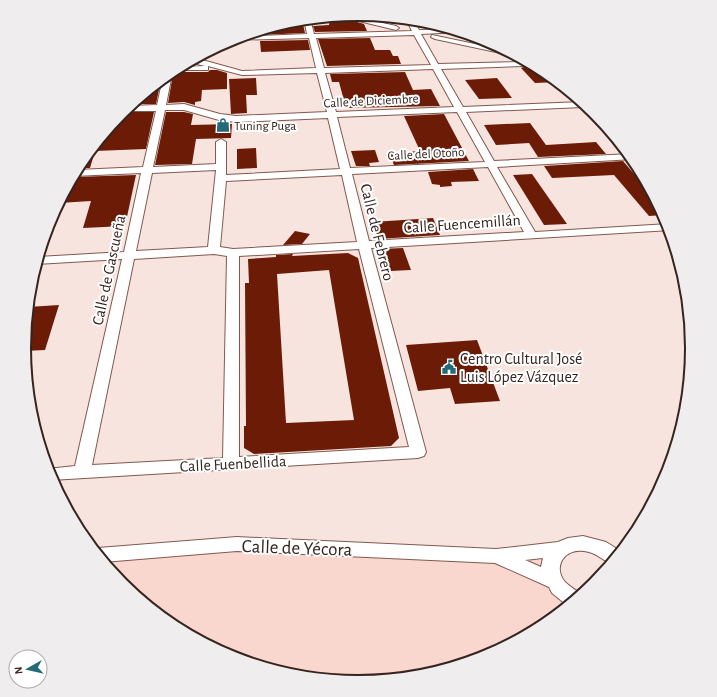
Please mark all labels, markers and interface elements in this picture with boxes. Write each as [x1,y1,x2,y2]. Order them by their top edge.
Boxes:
street label: Calle de Diciembre [323,93,419,110]
shop icon: Tuning Puga [215,117,231,133]
place label: Tuning Puga [234,120,296,133]
street label: Calle del Otoño [387,146,465,163]
street label: Calle de Febrero [357,182,397,282]
street label: Calle Fuencemillán [403,212,521,236]
street label: Calle de Gascueña [90,214,128,327]
place label: Centro Cultural José Luis López Vázquez [460,351,583,385]
public building icon: Centro Cultural José Luis López Vázquez [441,359,457,375]
street label: Calle Fuenbellida [179,453,287,475]
street label: Calle de Yécora [241,537,353,560]
north arrow [8,649,48,689]
text: N [13,666,25,675]

